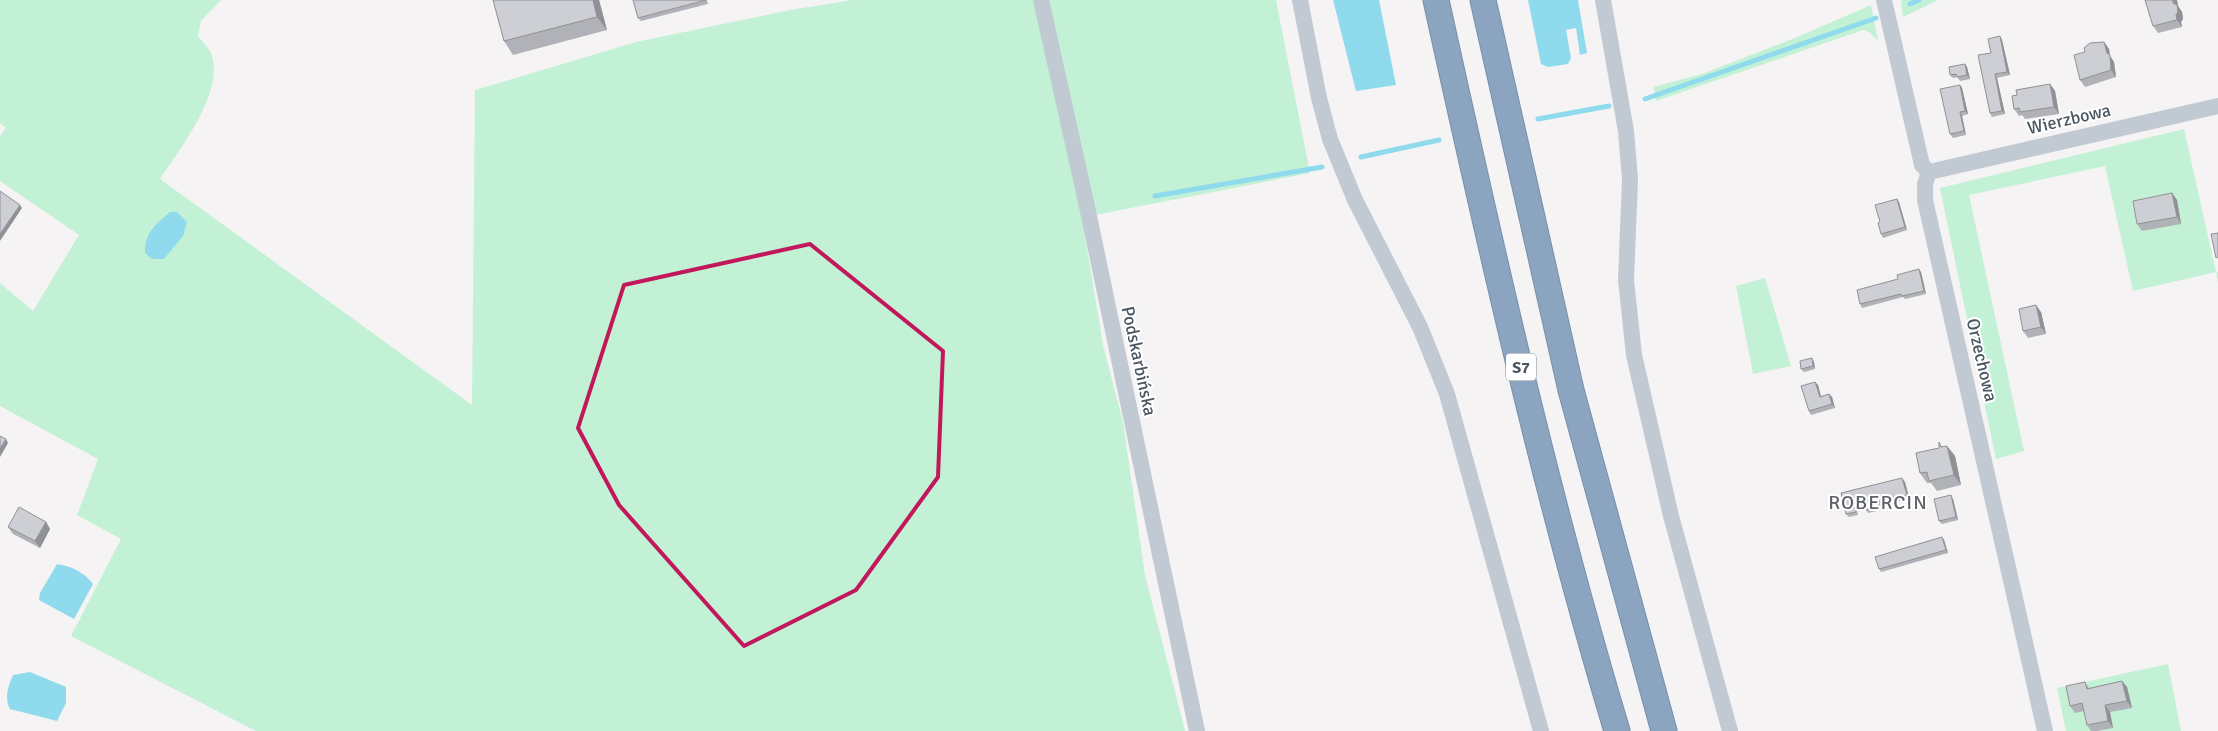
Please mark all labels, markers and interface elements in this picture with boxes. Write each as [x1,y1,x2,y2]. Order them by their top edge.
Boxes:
street label: Wierzbowa [2025,99,2113,139]
street label: Podskarbińska [1117,304,1161,418]
street label: Orzechowa [1962,316,2002,404]
road number: S7 [1506,354,1536,381]
district label: ROBERCIN [1828,490,1928,515]

